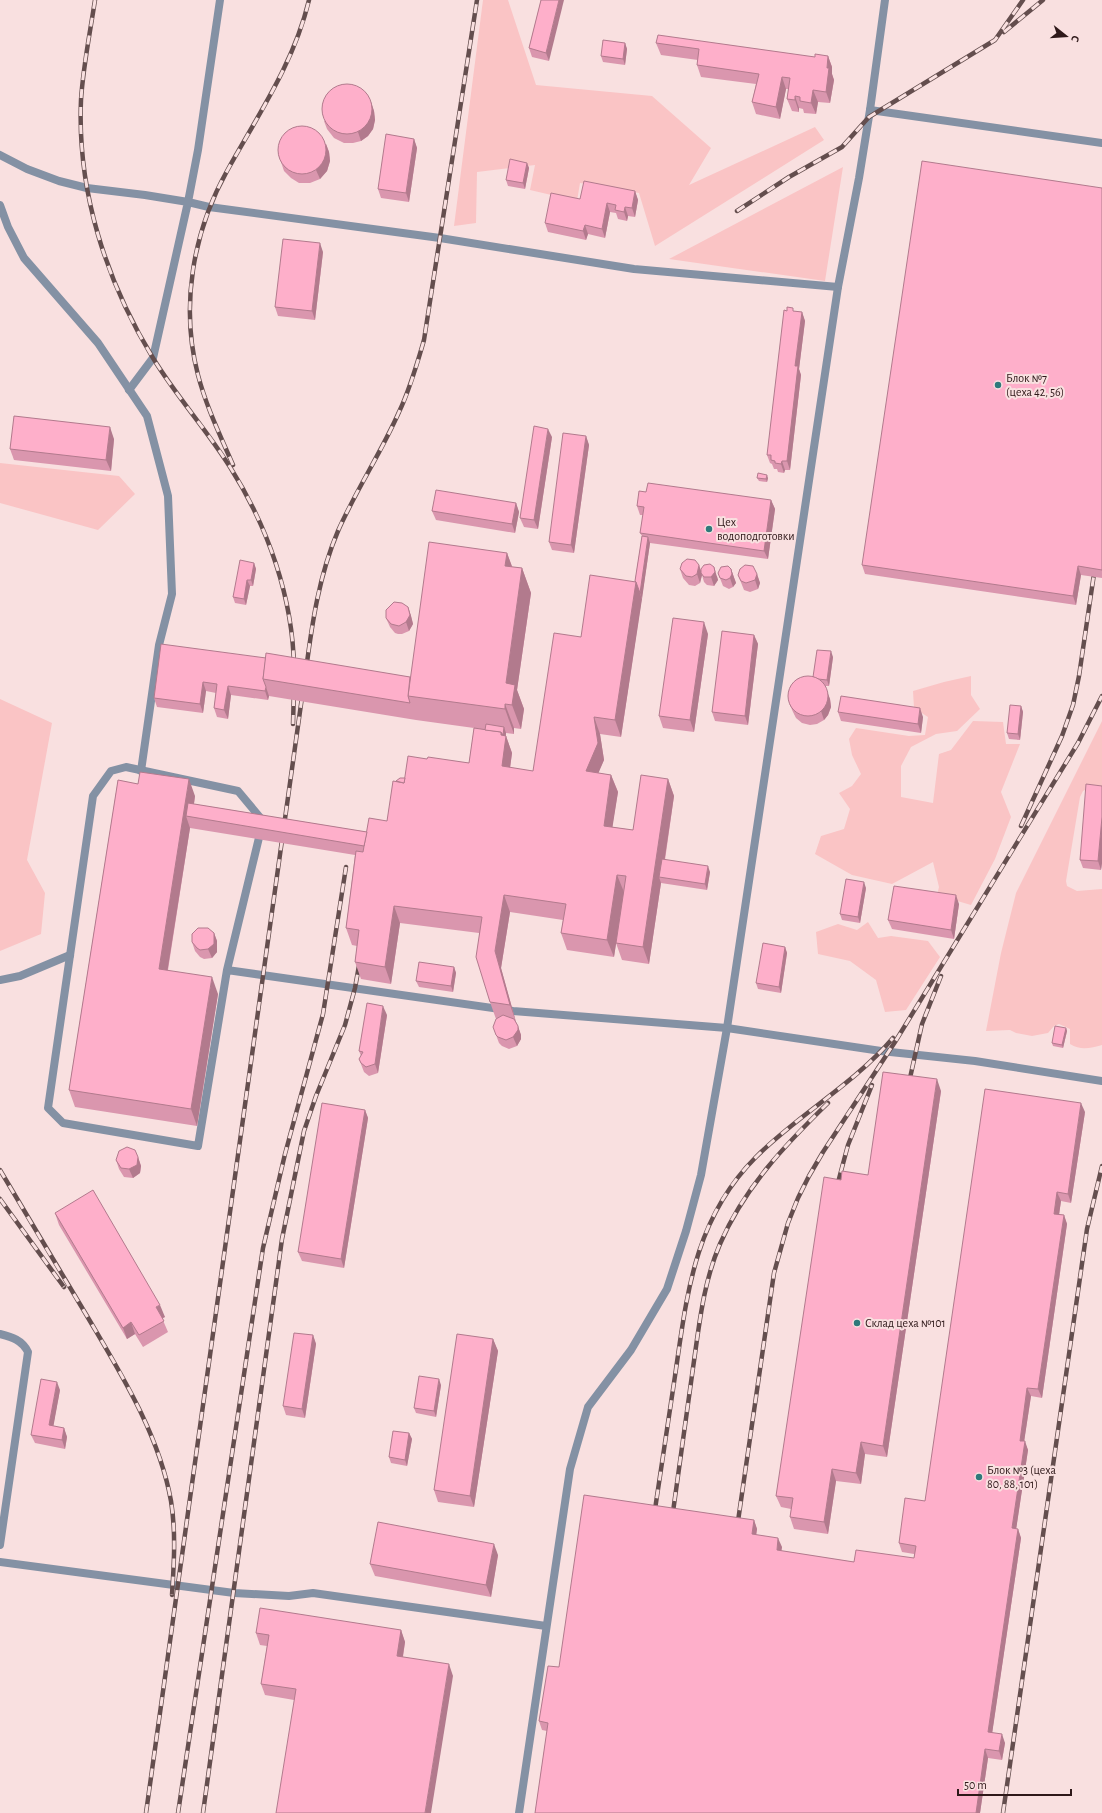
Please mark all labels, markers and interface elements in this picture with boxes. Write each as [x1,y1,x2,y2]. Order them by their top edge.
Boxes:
north arrow [1046,16,1086,56]
text: С [1069,34,1081,43]
place label: Блок №7 (цеха 42, 56) [1006,372,1064,398]
marker: Блок №7 (цеха 42, 56) [993,380,1003,390]
place label: Цех водоподготовки [717,516,795,542]
marker: Цех водоподготовки [704,524,714,534]
place label: Склад цеха №101 [865,1317,946,1329]
marker: Склад цеха №101 [852,1318,862,1328]
place label: Блок №3 (цеха 80, 88, 101) [987,1464,1056,1490]
marker: Блок №3 (цеха 80, 88, 101) [974,1472,984,1482]
scale bar [958,1771,1071,1797]
text: 50 m [964,1779,987,1791]

